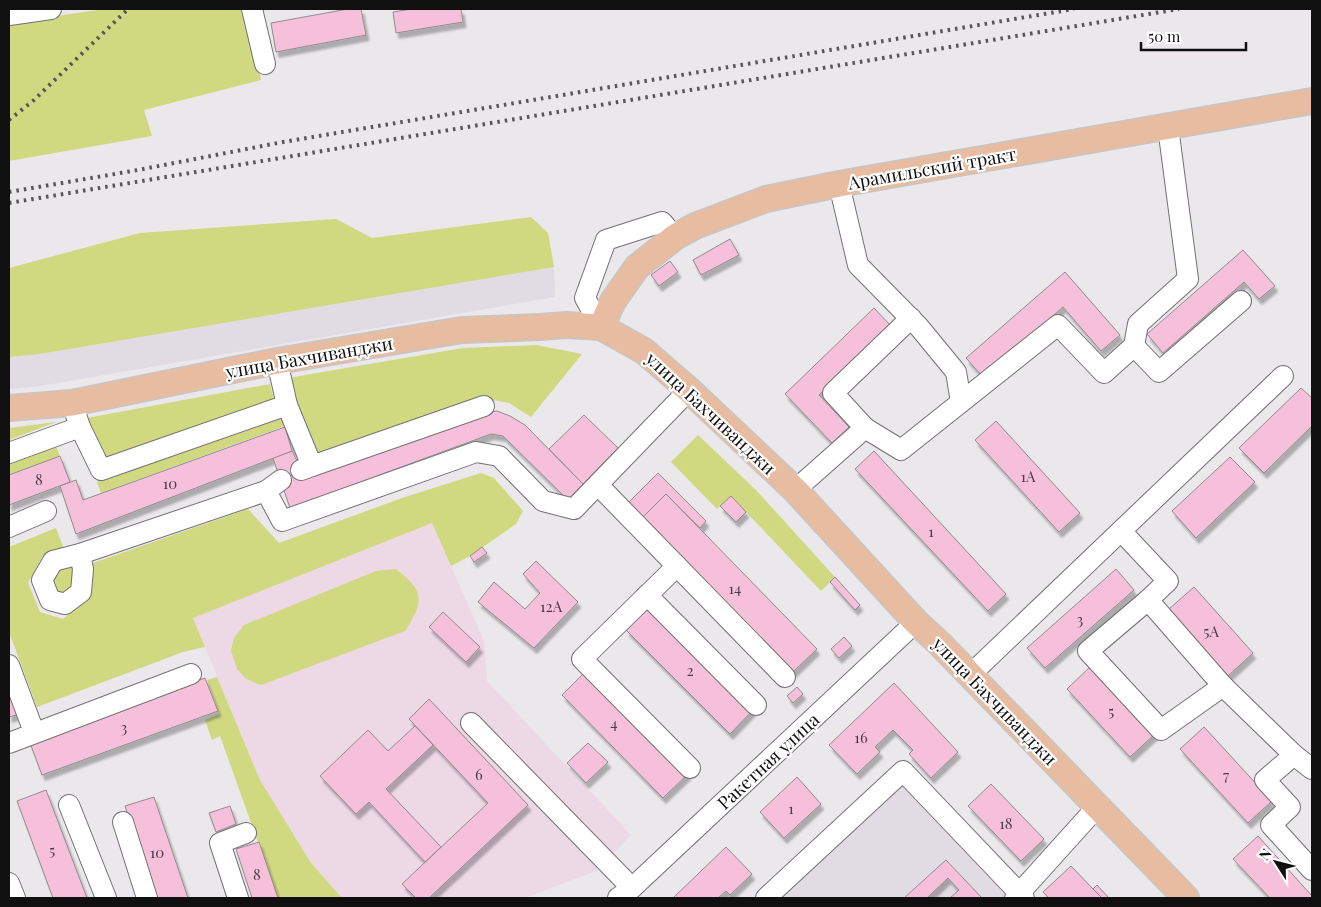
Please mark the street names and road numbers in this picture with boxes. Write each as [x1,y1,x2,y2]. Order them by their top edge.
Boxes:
street label: Арамильский тракт [845,141,1018,195]
street label: улица Бахчиванджи [223,330,394,384]
street label: улица Бахчиванджи [640,346,781,479]
street label: улица Бахчиванджи [927,631,1062,770]
street label: Ракетная улица [712,707,824,815]

